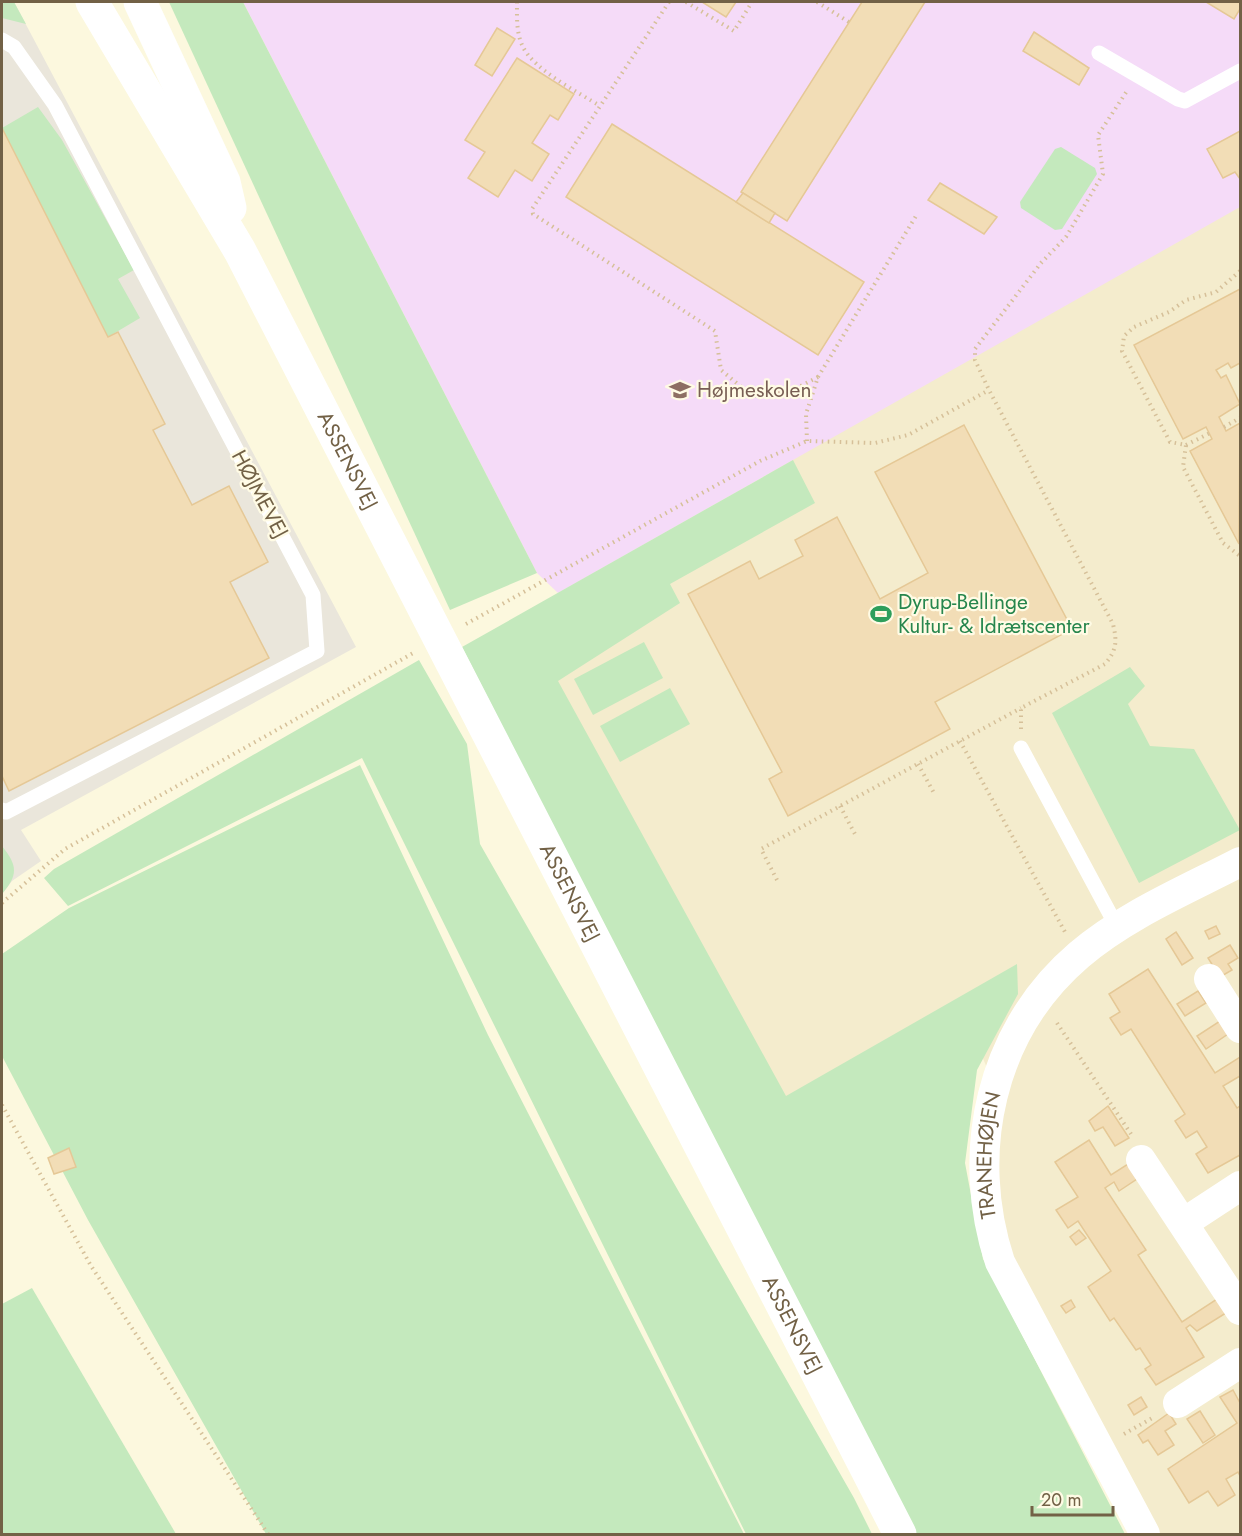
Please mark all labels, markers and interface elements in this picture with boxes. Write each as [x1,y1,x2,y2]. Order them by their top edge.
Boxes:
place label: Højmeskolen [697,375,811,405]
school or university icon: Højmeskolen [668,378,692,402]
street label: ASSENSVEJ [310,406,385,515]
street label: HØJMEVEJ [224,445,296,543]
place label: Dyrup-Bellinge Kultur- & Idrætscenter [898,587,1090,641]
sports icon: Dyrup-Bellinge Kultur- & Idrætscenter [869,602,893,626]
street label: ASSENSVEJ [532,838,608,947]
street label: TRANEHØJEN [969,1088,1008,1221]
street label: ASSENSVEJ [755,1270,830,1379]
scale bar [1032,1479,1113,1517]
text: 20 m [1041,1487,1081,1513]

